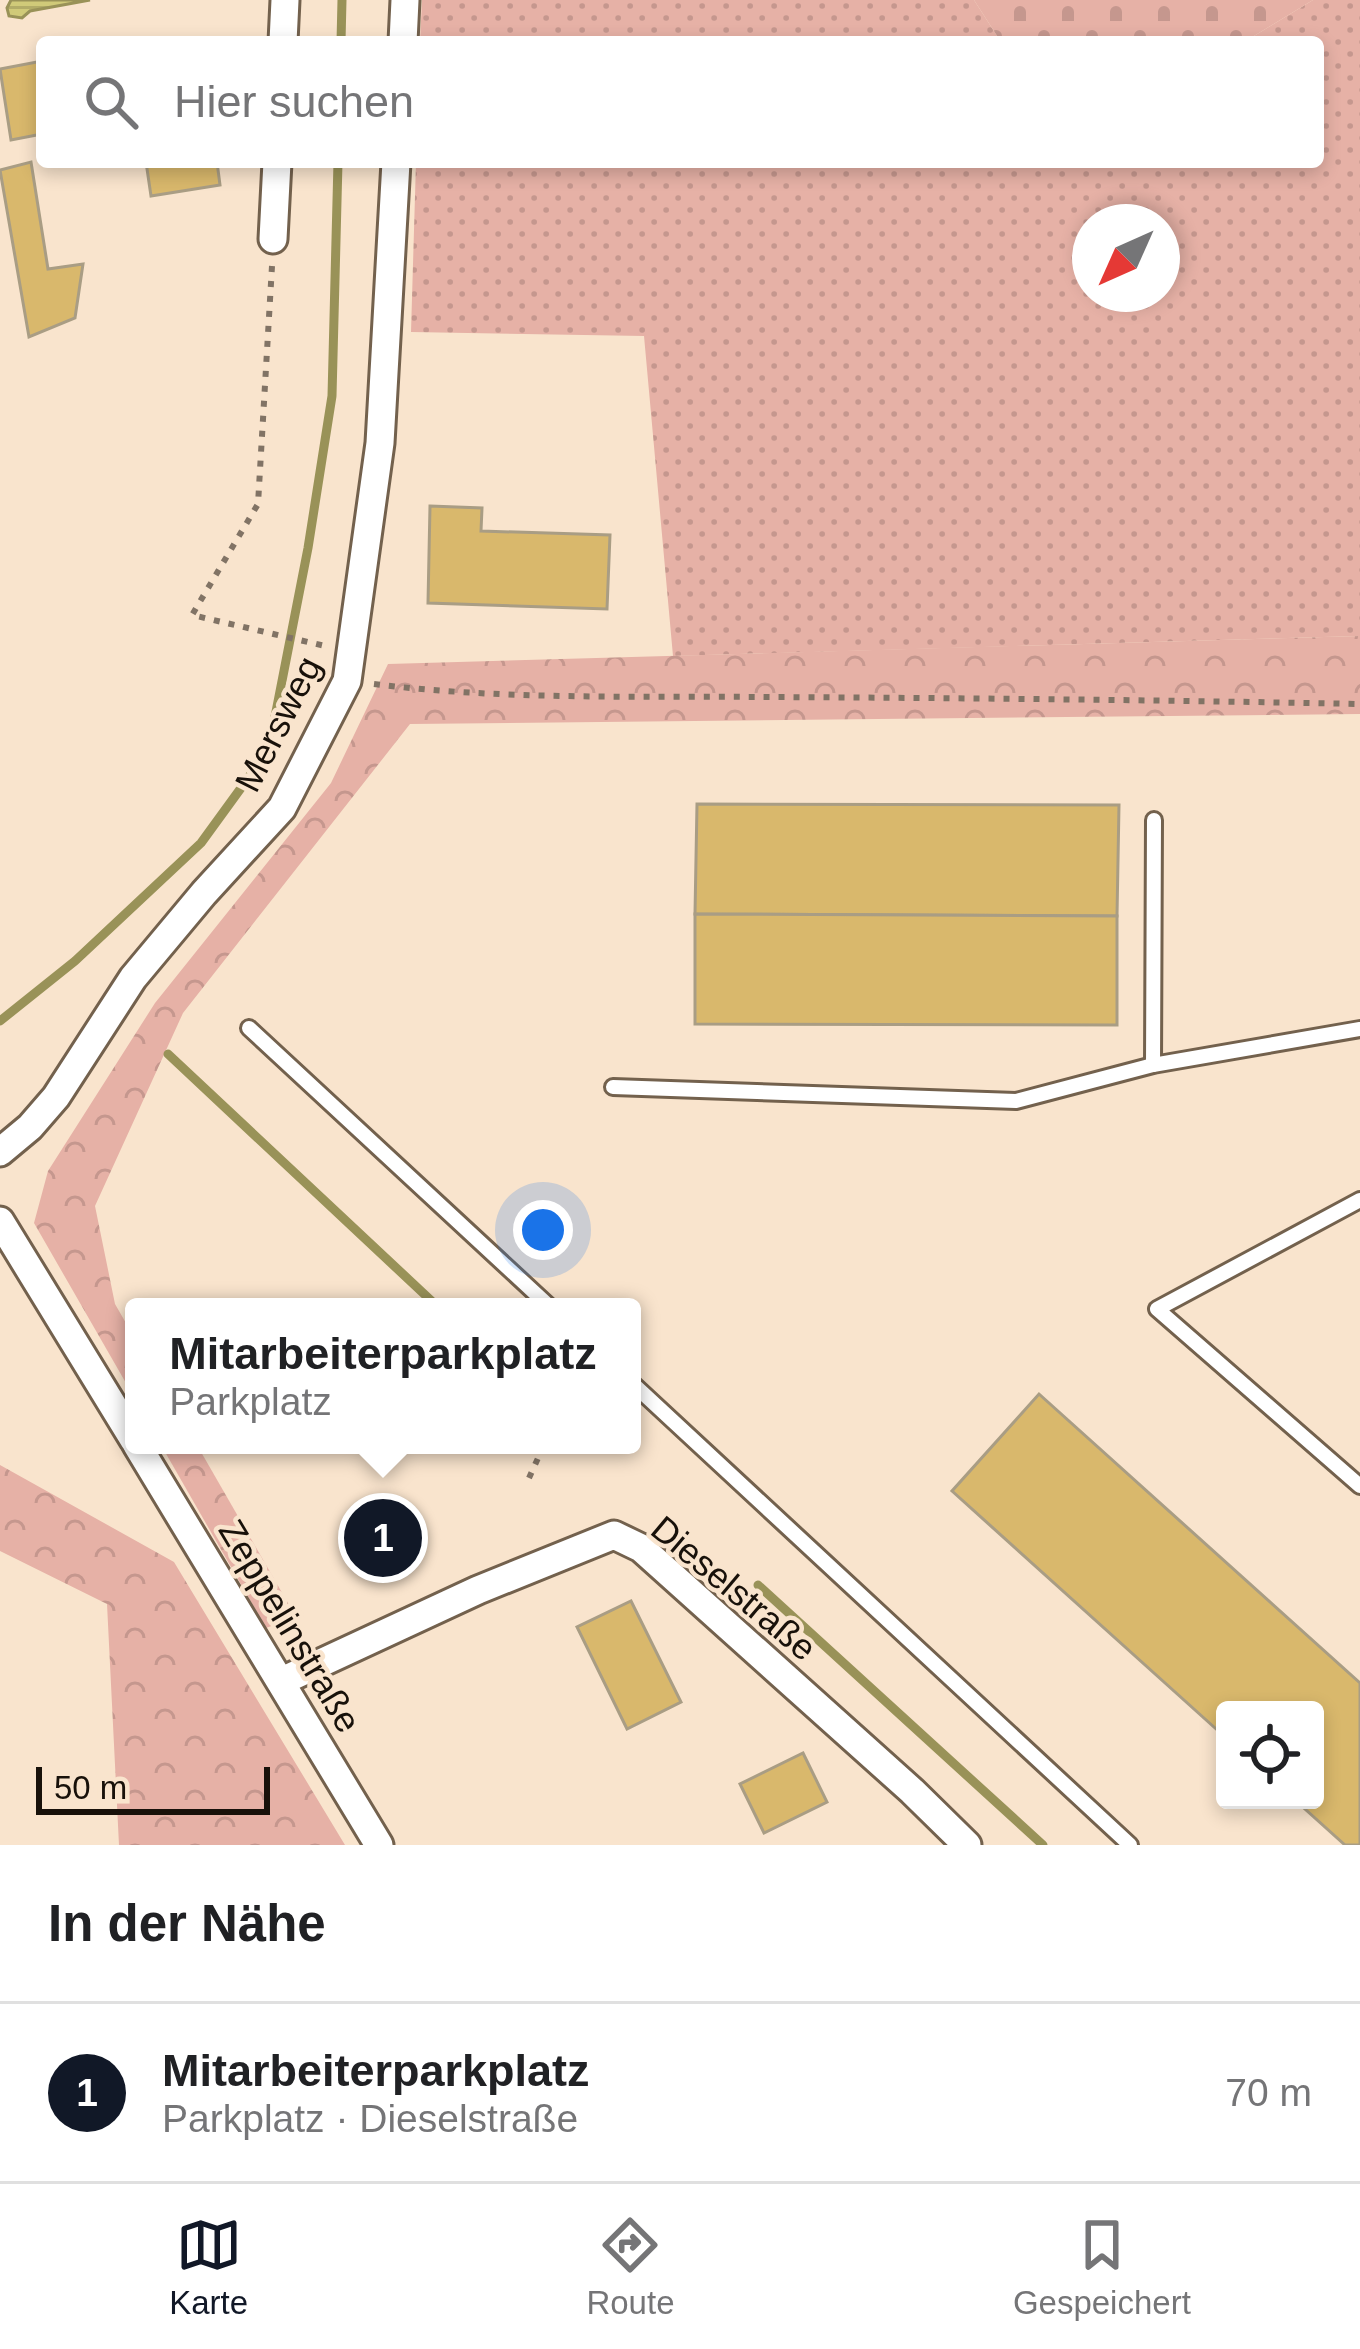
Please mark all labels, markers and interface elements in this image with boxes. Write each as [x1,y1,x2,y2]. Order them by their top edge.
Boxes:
search box [36,36,1324,168]
icon: search [78,69,144,135]
text: Hier suchen [174,76,414,127]
north arrow [1072,204,1180,312]
street label: Mersweg [227,650,329,798]
your location [513,1200,573,1260]
popup [125,1298,641,1454]
text: Mitarbeiterparkplatz [169,1328,597,1379]
text: Parkplatz [169,1380,332,1423]
pin: 1 [344,1493,422,1583]
street label: Dieselstraße [643,1507,825,1669]
street label: Zeppelinstraße [211,1513,369,1739]
map controls [1216,1701,1324,1809]
button: locate [1216,1701,1324,1809]
scale bar [36,1761,270,1814]
text: 50 m [54,1769,127,1806]
text: In der Nähe [48,1895,326,1952]
text: Mitarbeiterparkplatz [162,2045,590,2096]
text: 1 [76,2071,98,2114]
text: 70 m [1225,2071,1312,2114]
text: Parkplatz · Dieselstraße [162,2097,578,2140]
tab: Karte [169,2212,248,2322]
tab: Route [586,2212,675,2322]
tab: Gespeichert [1013,2212,1191,2322]

